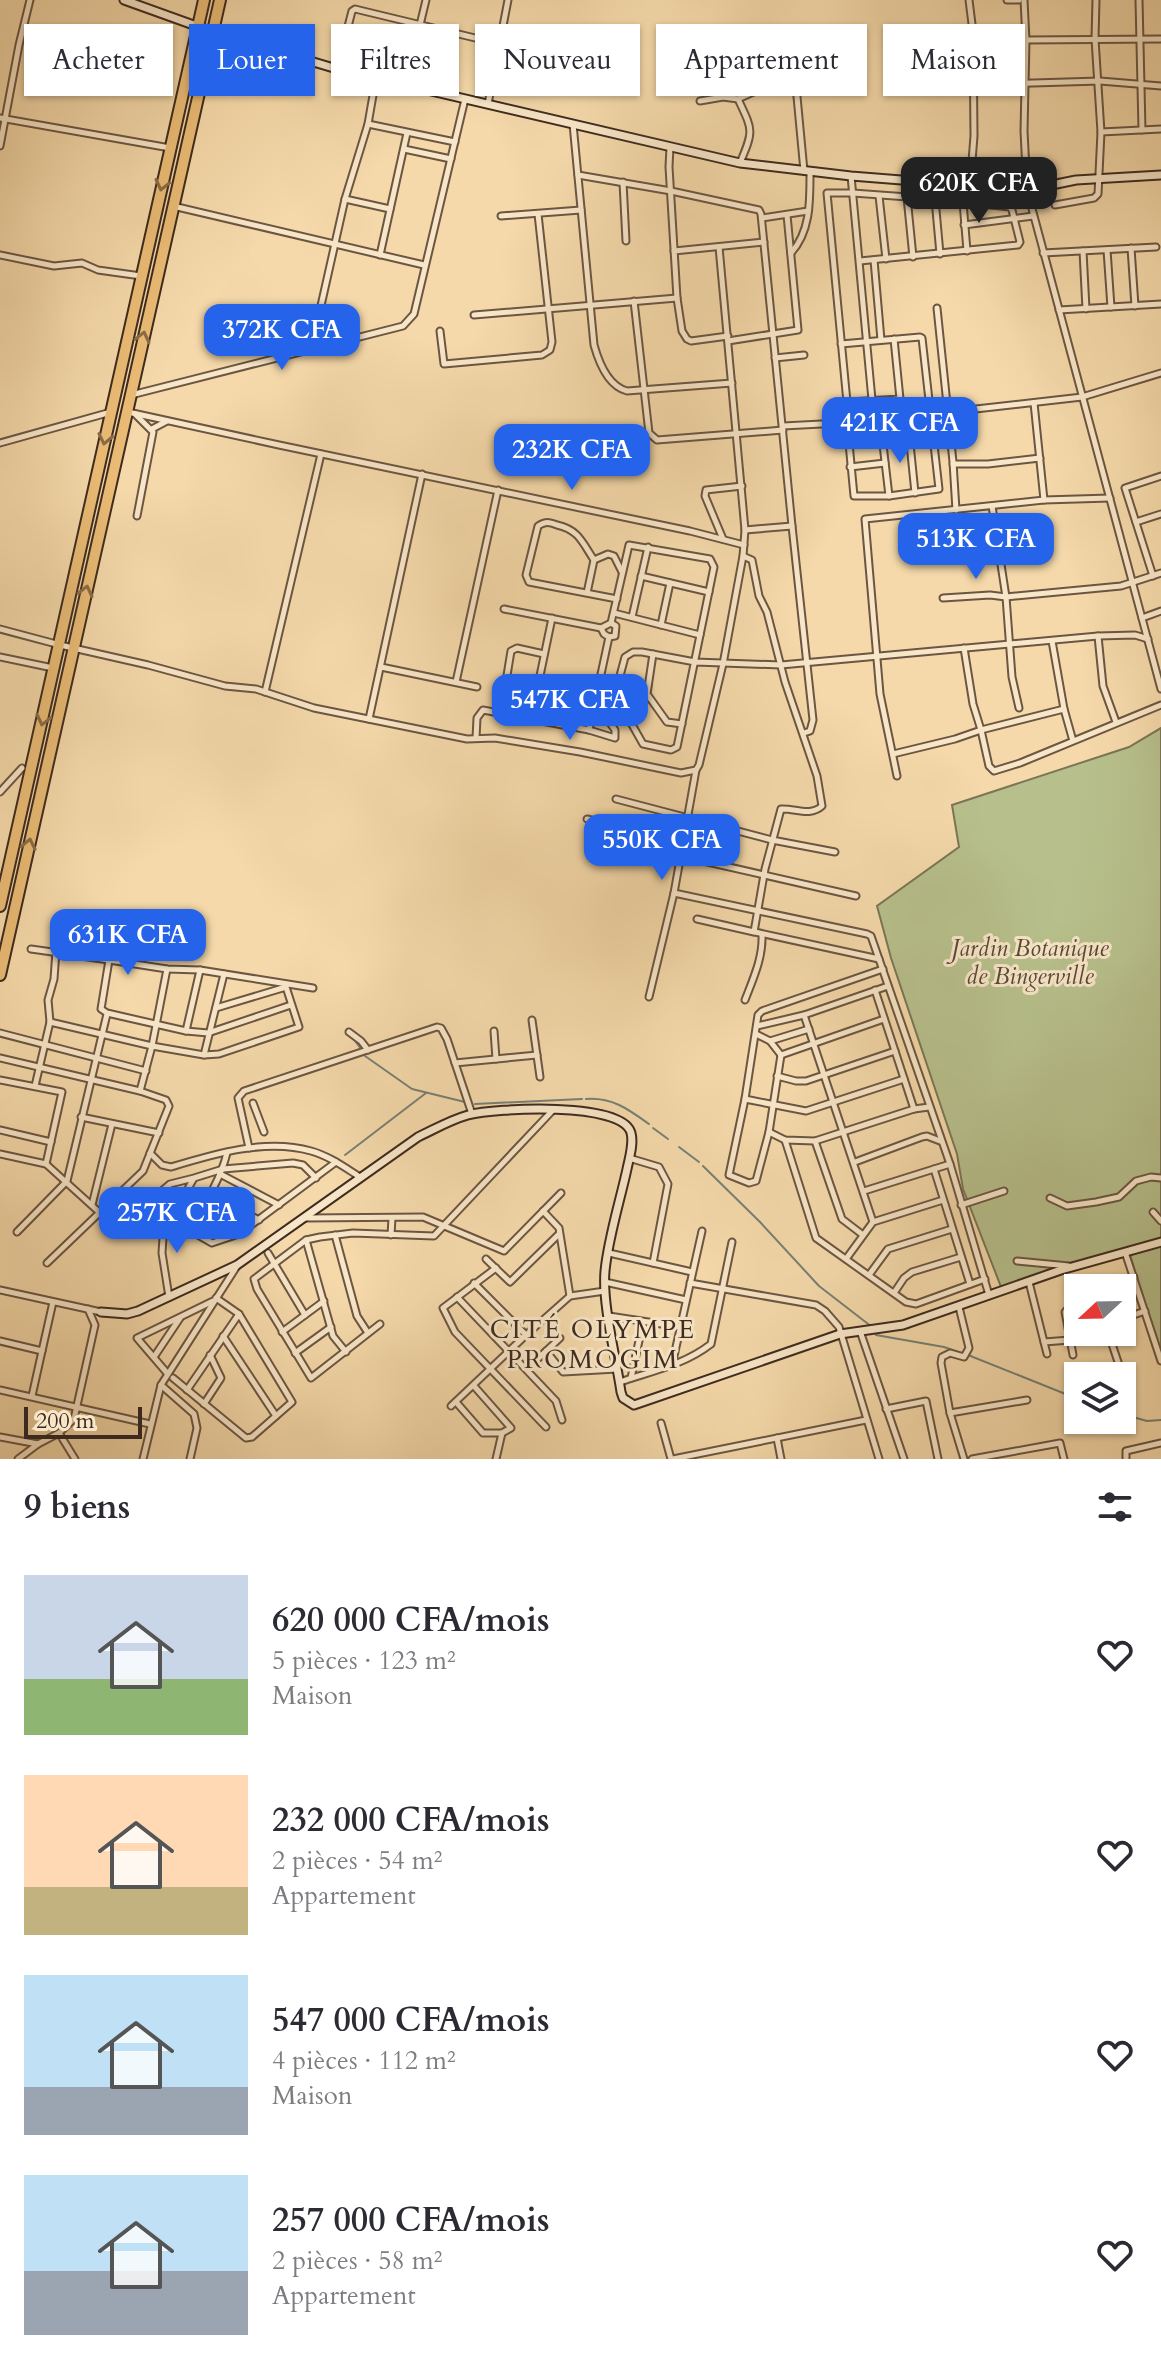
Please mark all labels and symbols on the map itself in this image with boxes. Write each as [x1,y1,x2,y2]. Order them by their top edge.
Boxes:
pin: 620K CFA [896,157,1062,225]
one-way arrow [154,178,171,192]
pin: 372K CFA [199,304,365,372]
one-way arrow [134,331,151,344]
pin: 421K CFA [817,397,983,465]
pin: 232K CFA [489,424,655,492]
one-way arrow [97,432,114,445]
pin: 513K CFA [893,513,1059,581]
one-way arrow [77,584,94,598]
pin: 547K CFA [487,674,653,742]
one-way arrow [35,713,52,727]
pin: 550K CFA [579,814,745,882]
one-way arrow [20,838,37,852]
pin: 631K CFA [45,909,211,977]
park label: Jardin Botanique de Bingerville [946,932,1109,993]
pin: 257K CFA [94,1187,260,1255]
north arrow [1064,1274,1136,1346]
district label: CITÉ OLYMPE PROMOGIM [490,1312,696,1377]
scale bar [24,1403,142,1439]

